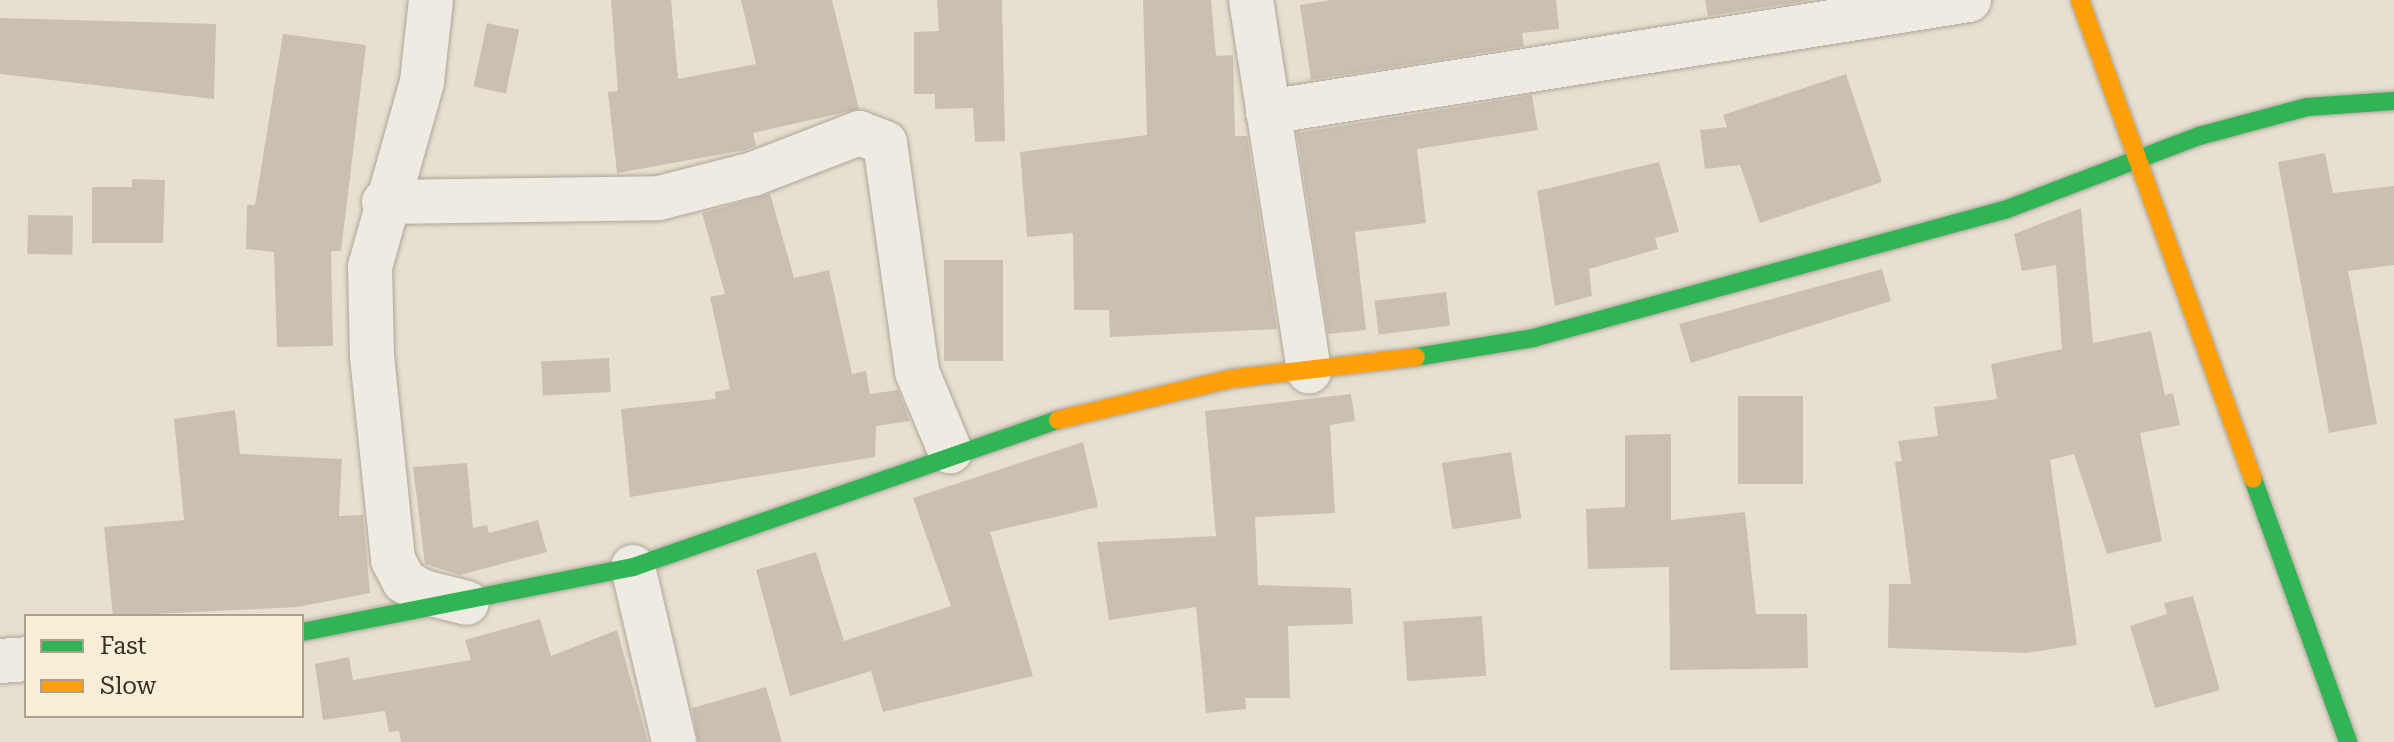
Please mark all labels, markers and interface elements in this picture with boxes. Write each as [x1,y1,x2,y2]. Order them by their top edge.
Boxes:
legend [24,614,304,718]
text: Fast [100,632,147,660]
text: Slow [100,672,156,700]

